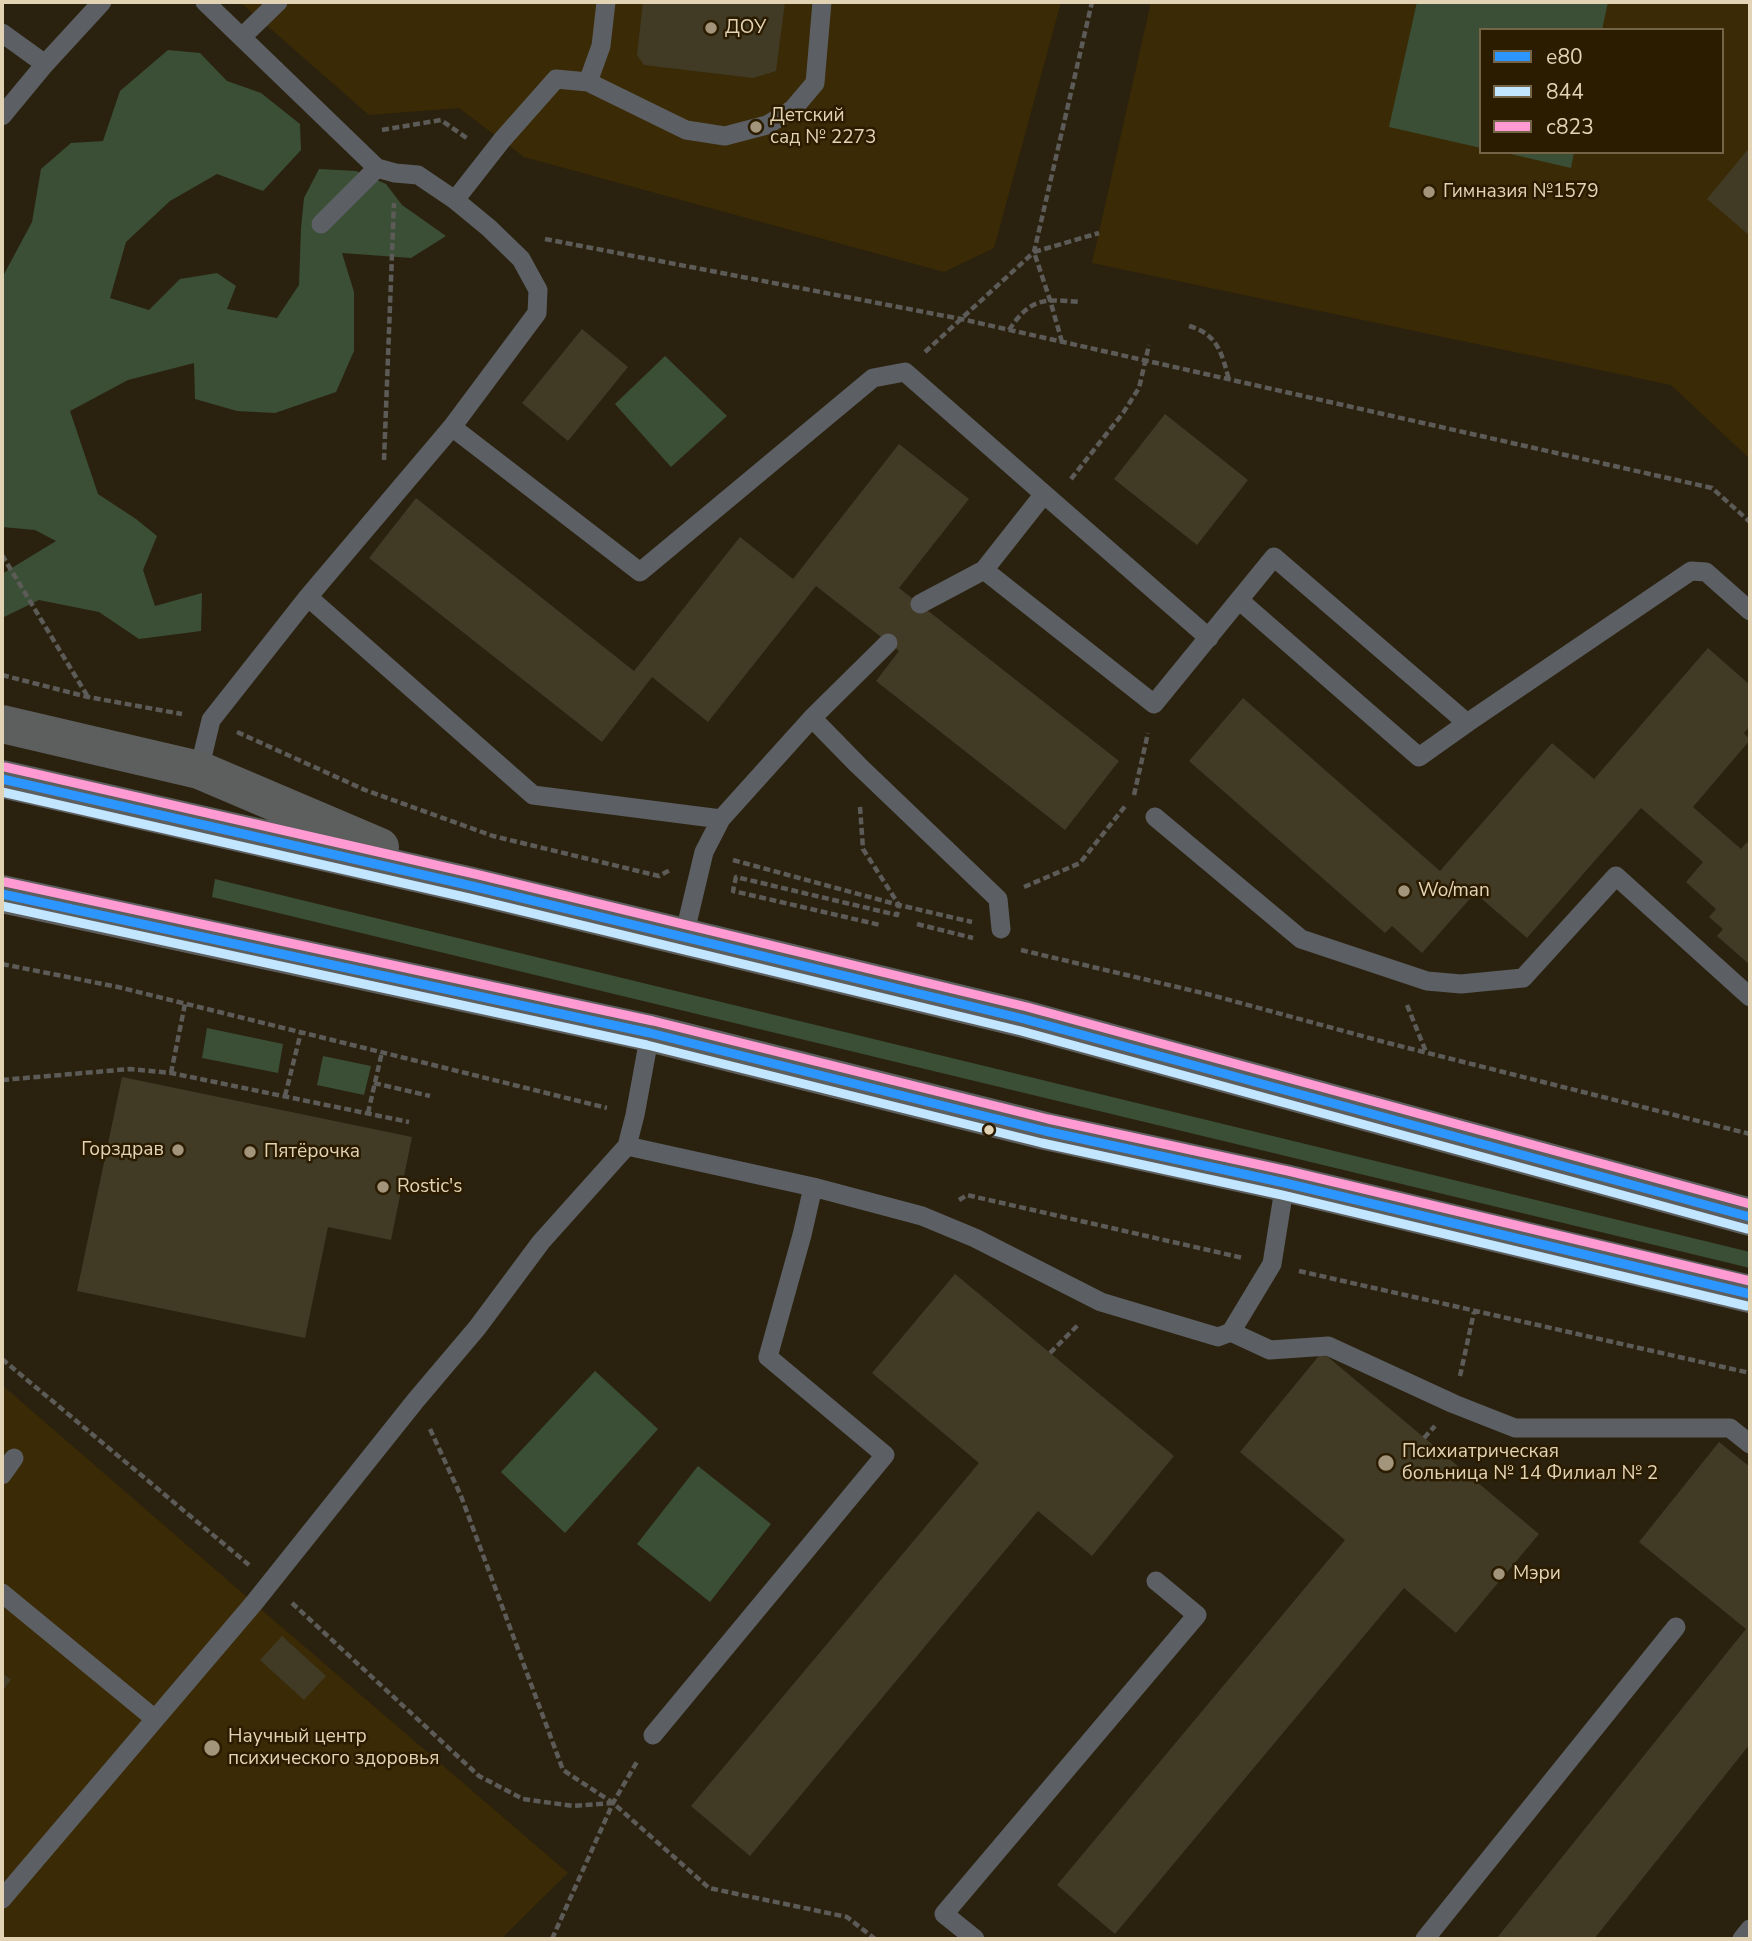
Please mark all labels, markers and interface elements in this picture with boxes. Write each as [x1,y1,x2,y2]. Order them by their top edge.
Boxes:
place label: ДОУ [725,17,766,39]
marker: ДОУ [703,20,719,36]
legend [1479,28,1724,154]
text: е80 [1546,43,1583,71]
text: 844 [1546,78,1584,106]
place label: Детский сад № 2273 [770,105,876,149]
text: с823 [1546,113,1594,141]
marker: Детский сад № 2273 [748,119,764,135]
place label: Гимназия №1579 [1443,181,1599,203]
marker: Гимназия №1579 [1421,184,1437,200]
place label: Wo/man [1418,880,1490,902]
marker: Wo/man [1396,883,1412,899]
unlabelled marker [982,1123,996,1137]
place label: Горздрав [81,1139,164,1161]
place label: Пятёрочка [264,1141,360,1163]
marker: Горздрав [170,1142,186,1158]
marker: Пятёрочка [242,1144,258,1160]
place label: Rostic's [397,1176,462,1198]
marker: Rostic's [375,1179,391,1195]
place label: Психиатрическая больница № 14 Филиал № 2 [1402,1441,1658,1485]
marker: Психиатрическая больница № 14 Филиал № 2 [1376,1453,1396,1473]
place label: Мэри [1513,1563,1561,1585]
marker: Мэри [1491,1566,1507,1582]
place label: Научный центр психического здоровья [228,1726,440,1770]
marker: Научный центр психического здоровья [202,1738,222,1758]

